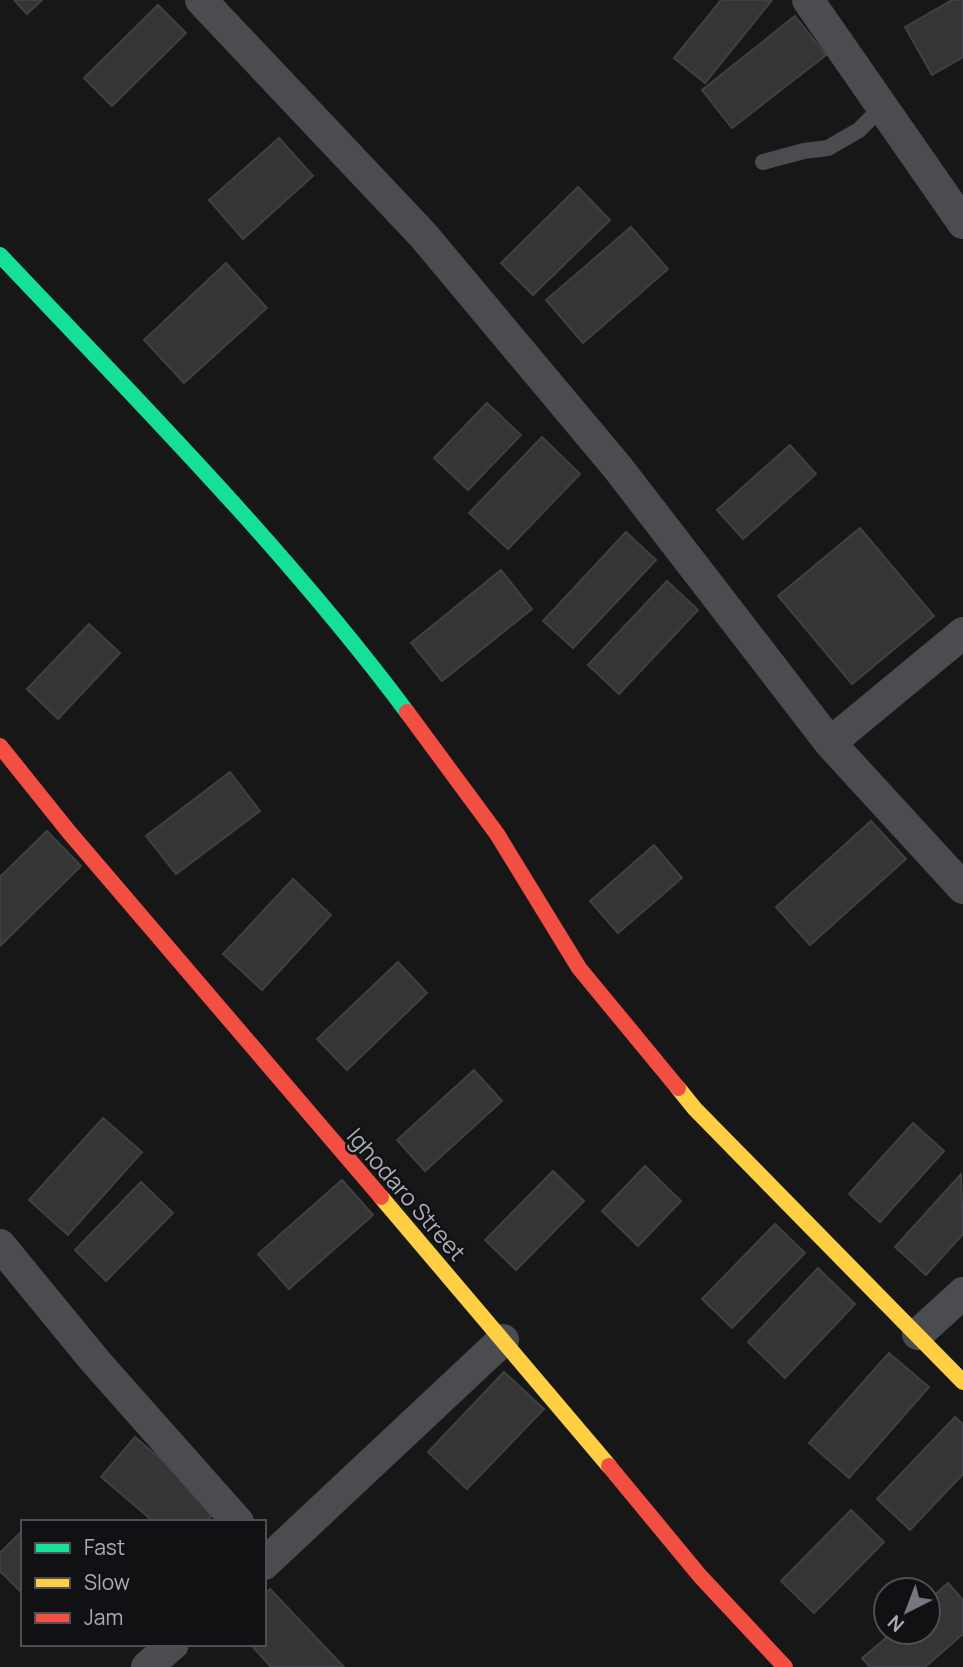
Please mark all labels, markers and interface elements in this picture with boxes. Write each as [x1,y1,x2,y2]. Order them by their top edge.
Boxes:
street label: Ighodaro Street [340,1121,474,1267]
legend [21,1520,266,1646]
text: Fast [84,1533,125,1561]
text: Slow [84,1568,130,1596]
north arrow [872,1576,942,1646]
text: Jam [84,1603,123,1631]
text: N [882,1609,909,1638]

